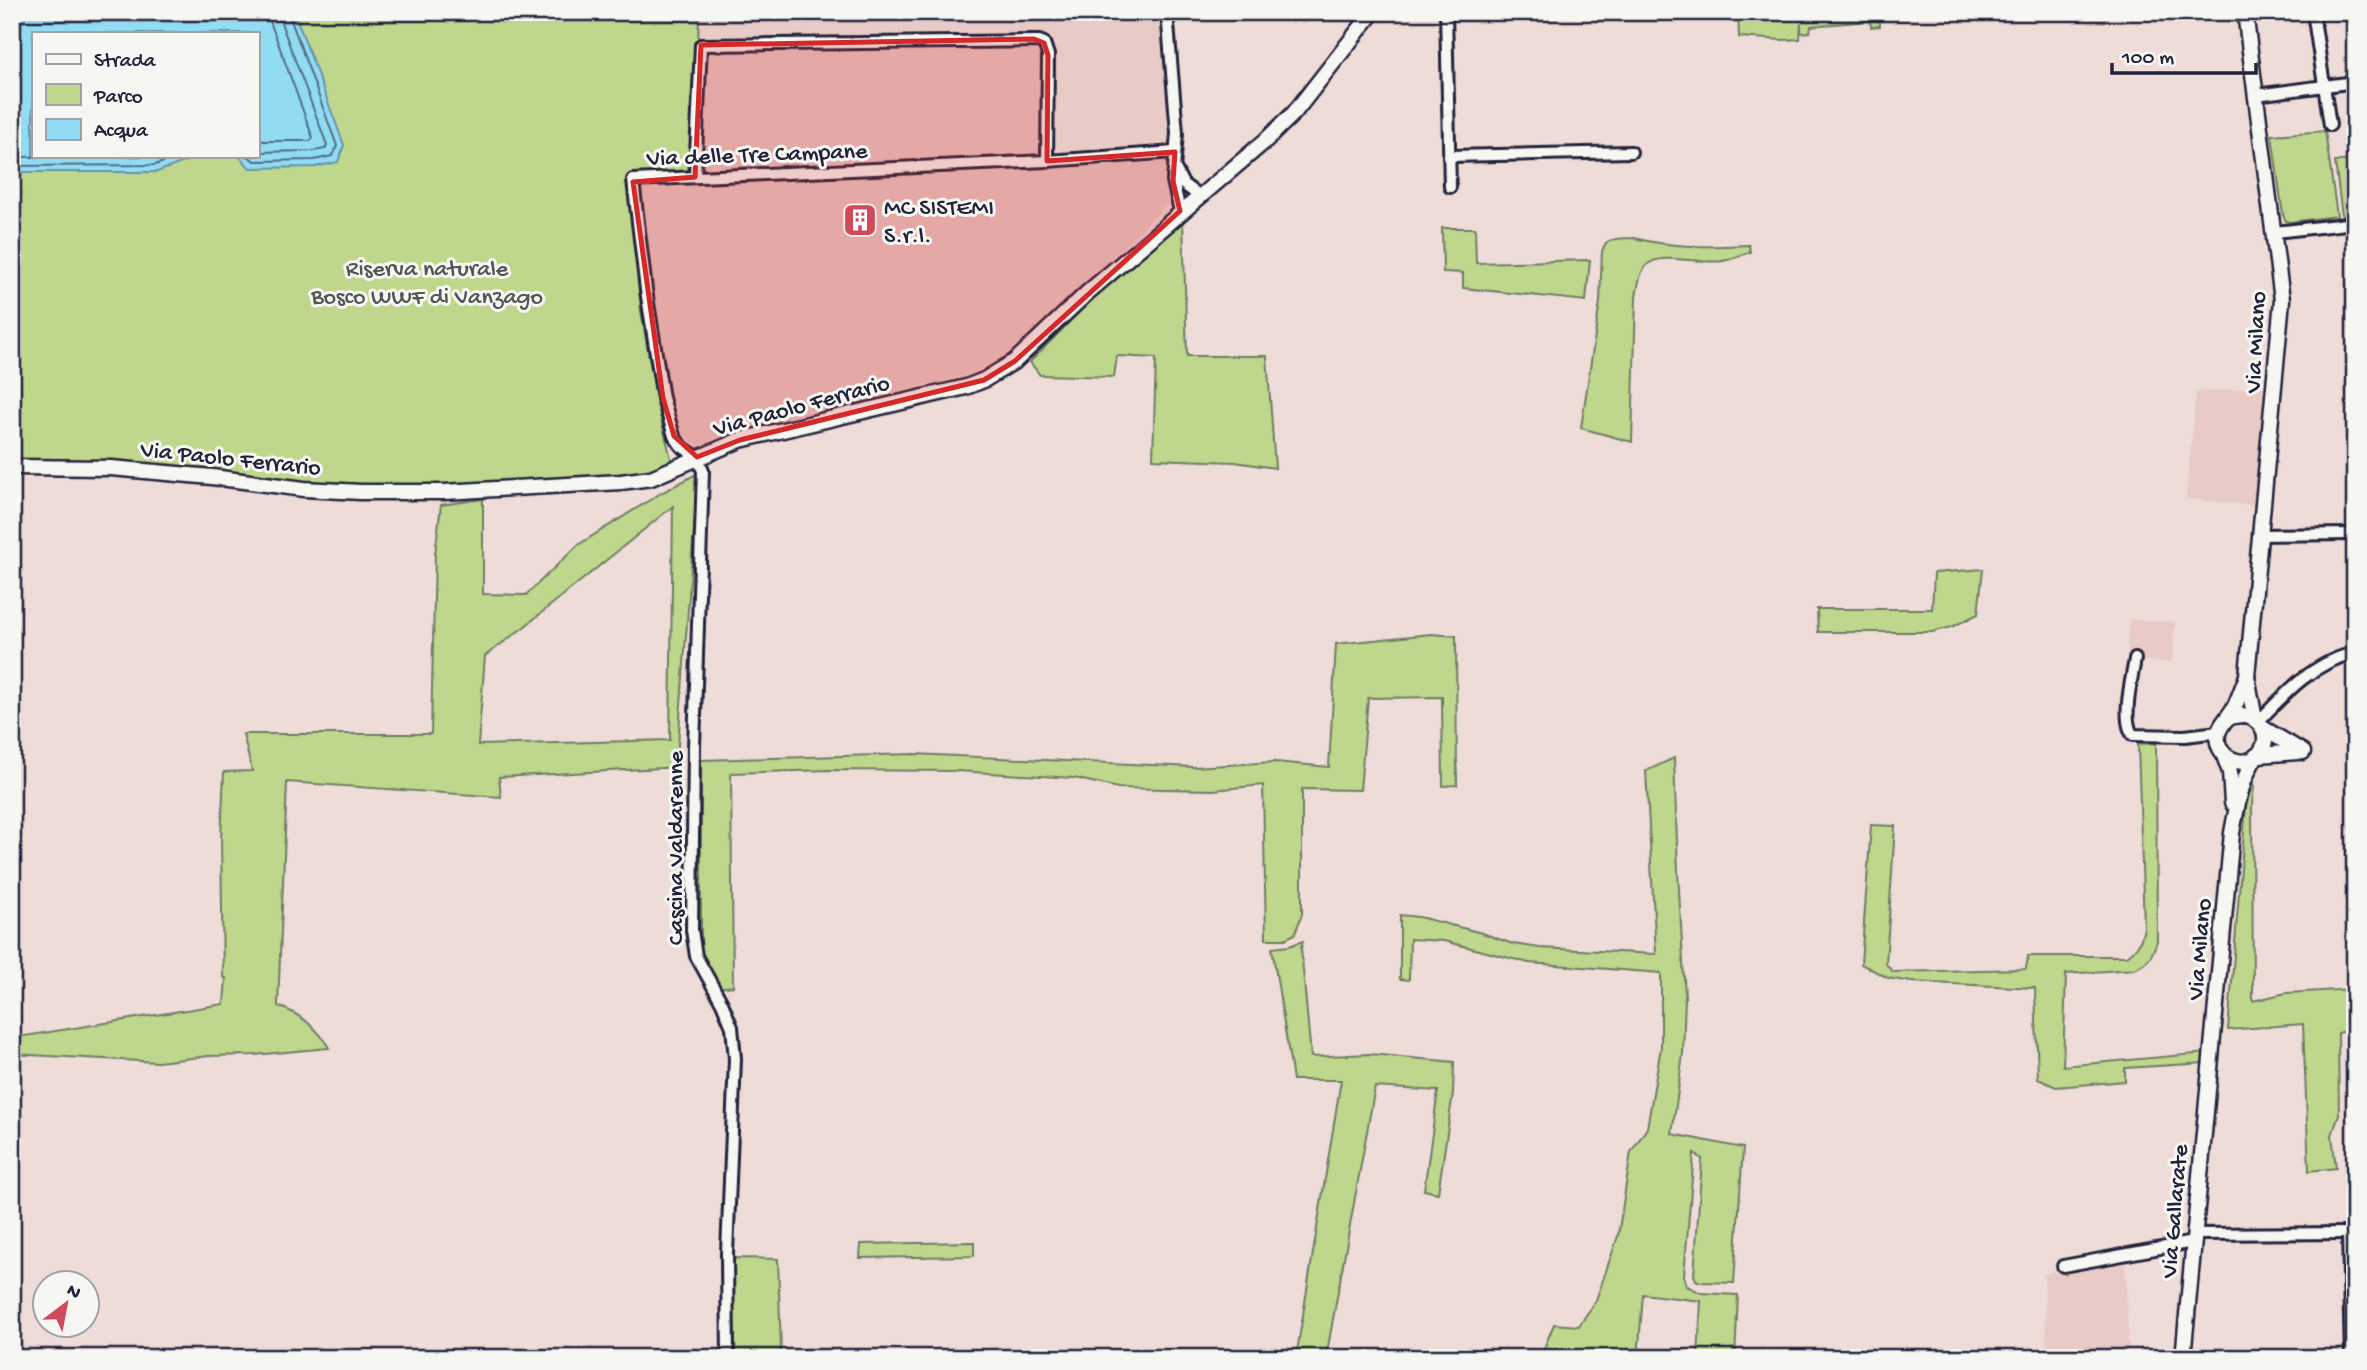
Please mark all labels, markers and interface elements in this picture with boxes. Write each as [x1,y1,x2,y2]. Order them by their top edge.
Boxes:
legend [32,32,259,158]
scale bar [2112,32,2255,76]
text: 100 m [2121,47,2174,72]
text: Strada [94,50,157,75]
text: Parco [93,86,143,111]
text: Acqua [94,120,149,145]
street label: Via delle Tre Campane [645,138,869,175]
place label: MC SISTEMI S.r.l. [884,195,994,252]
building icon: MC SISTEMI S.r.l. [841,201,879,239]
park label: Riserva naturale Bosco WWF di Vanzago [310,256,543,313]
street label: Via Milano [2240,291,2275,395]
street label: Via Paolo Ferrario [710,370,893,445]
street label: Via Paolo Ferrario [138,436,322,484]
street label: Cascina Valdarenne [663,750,692,945]
street label: Via Milano [2183,897,2220,1002]
street label: Via Gallarate [2156,1143,2197,1280]
north arrow [32,1268,102,1338]
text: N [62,1280,85,1306]

